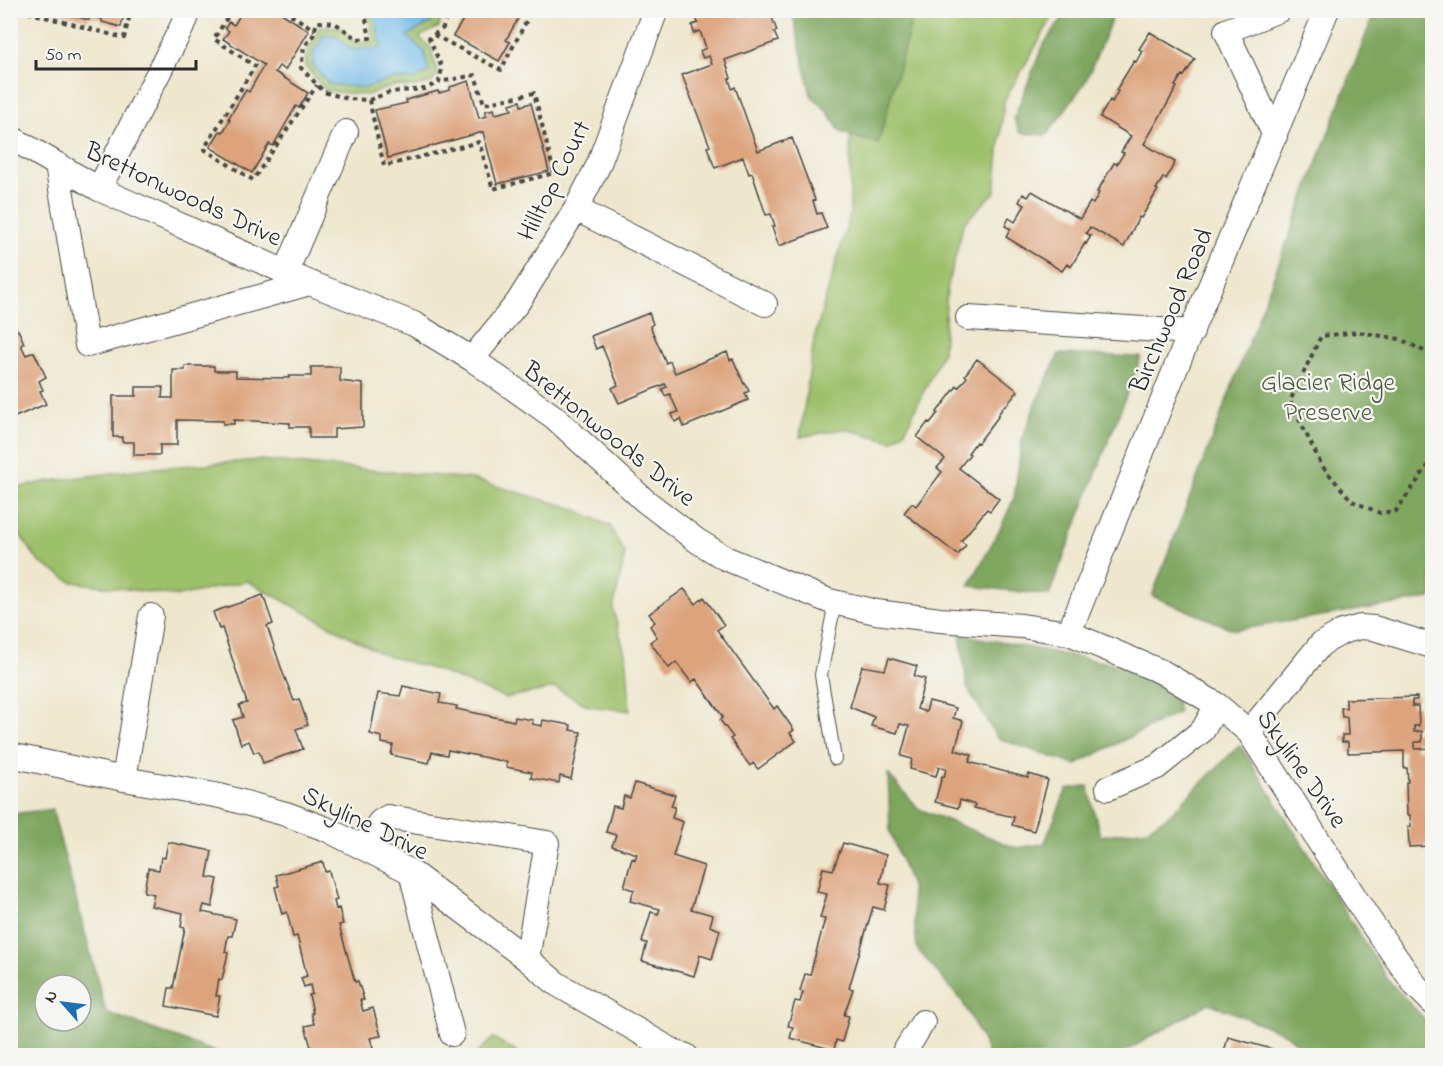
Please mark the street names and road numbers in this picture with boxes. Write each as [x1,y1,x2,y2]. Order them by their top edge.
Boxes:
street label: Hilltop Court [509,114,602,248]
street label: Brettonwoods Drive [77,133,288,258]
street label: Birchwood Road [1121,223,1225,400]
street label: Brettonwoods Drive [512,353,703,517]
street label: Skyline Drive [1246,703,1356,837]
street label: Skyline Drive [295,778,435,872]

